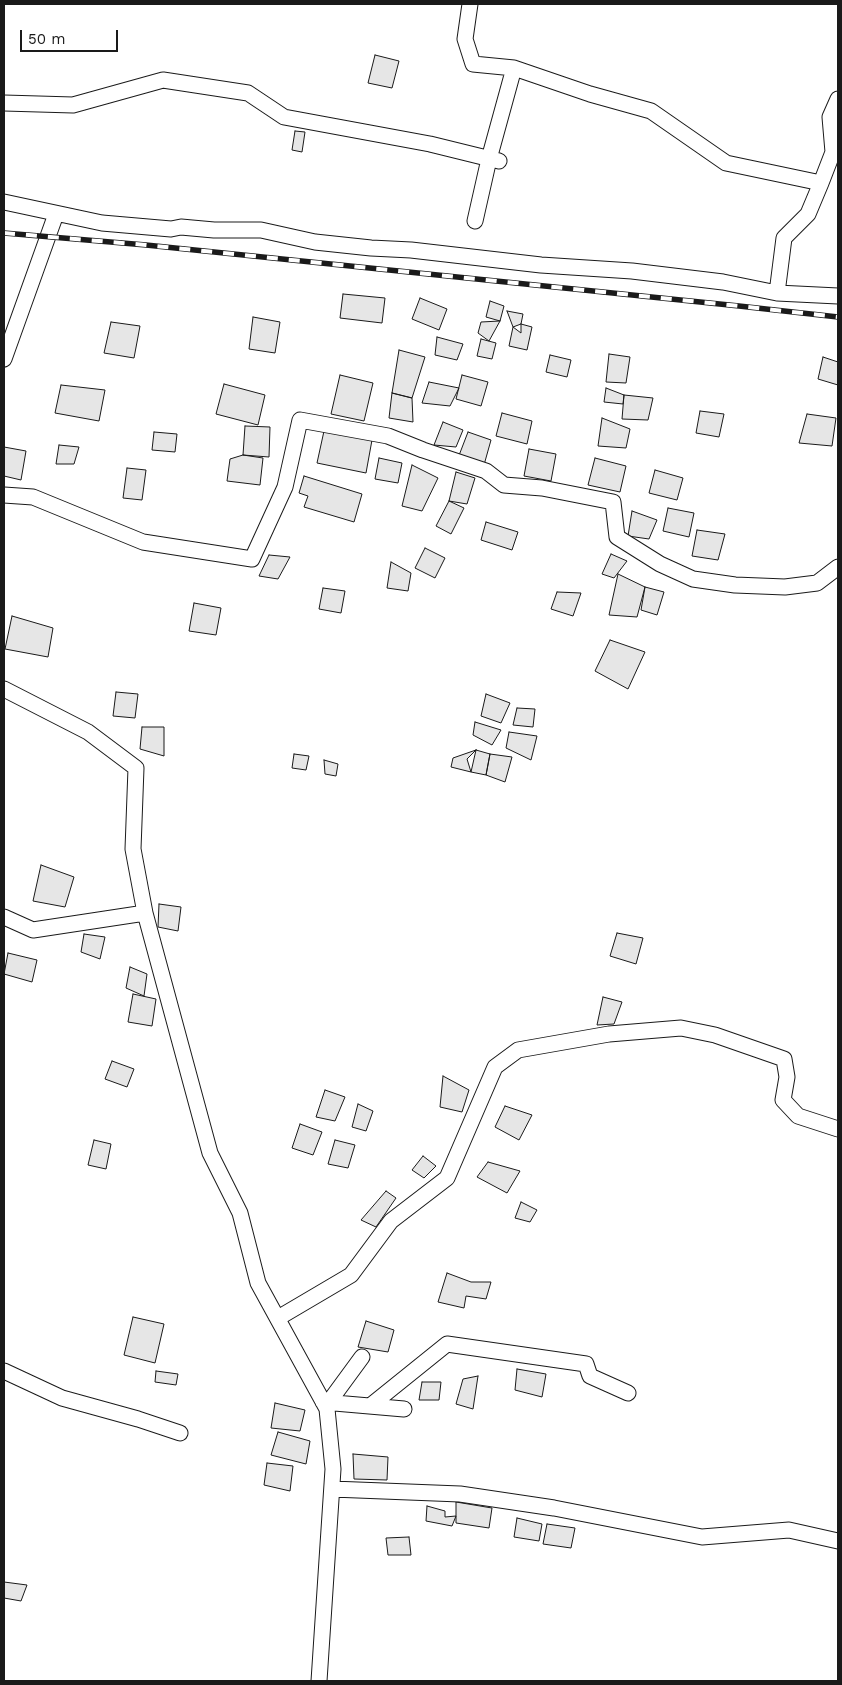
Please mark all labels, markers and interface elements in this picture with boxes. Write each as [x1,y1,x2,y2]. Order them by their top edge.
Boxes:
scale bar [22,20,120,52]
text: 50 m [28,30,65,48]

